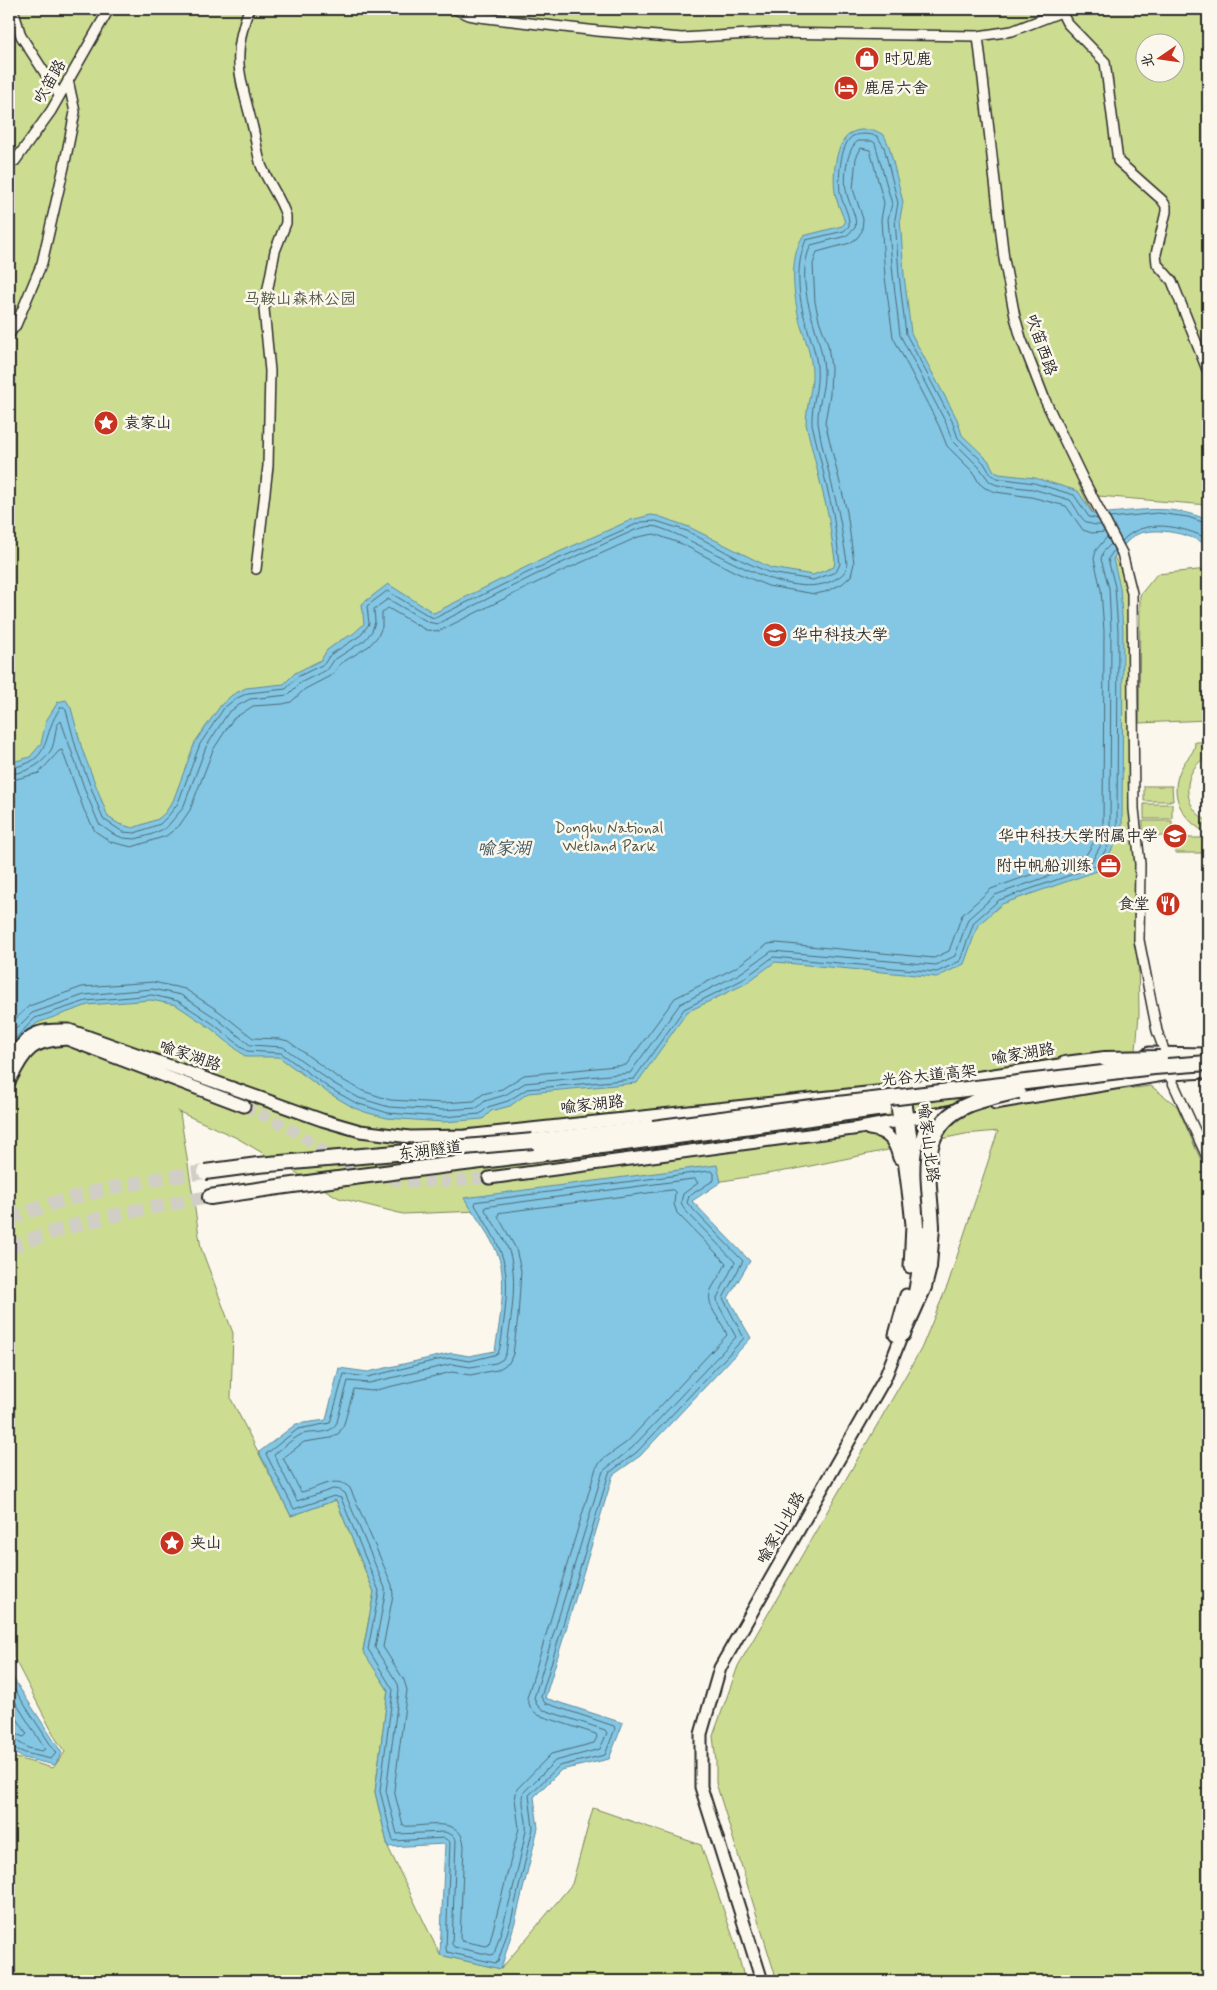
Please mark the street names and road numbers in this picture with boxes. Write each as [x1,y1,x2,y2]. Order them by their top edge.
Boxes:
street label: 吹笛路 [29,56,71,108]
street label: 吹笛西路 [1021,311,1061,379]
street label: 喻家湖路 [156,1036,224,1076]
street label: 喻家湖路 [990,1039,1056,1069]
street label: 光谷大道高架 [880,1061,978,1091]
street label: 喻家湖路 [559,1091,625,1119]
street label: 喻家山北路 [913,1102,943,1184]
street label: 东湖隧道 [397,1137,463,1165]
street label: 喻家山北路 [752,1488,810,1568]

